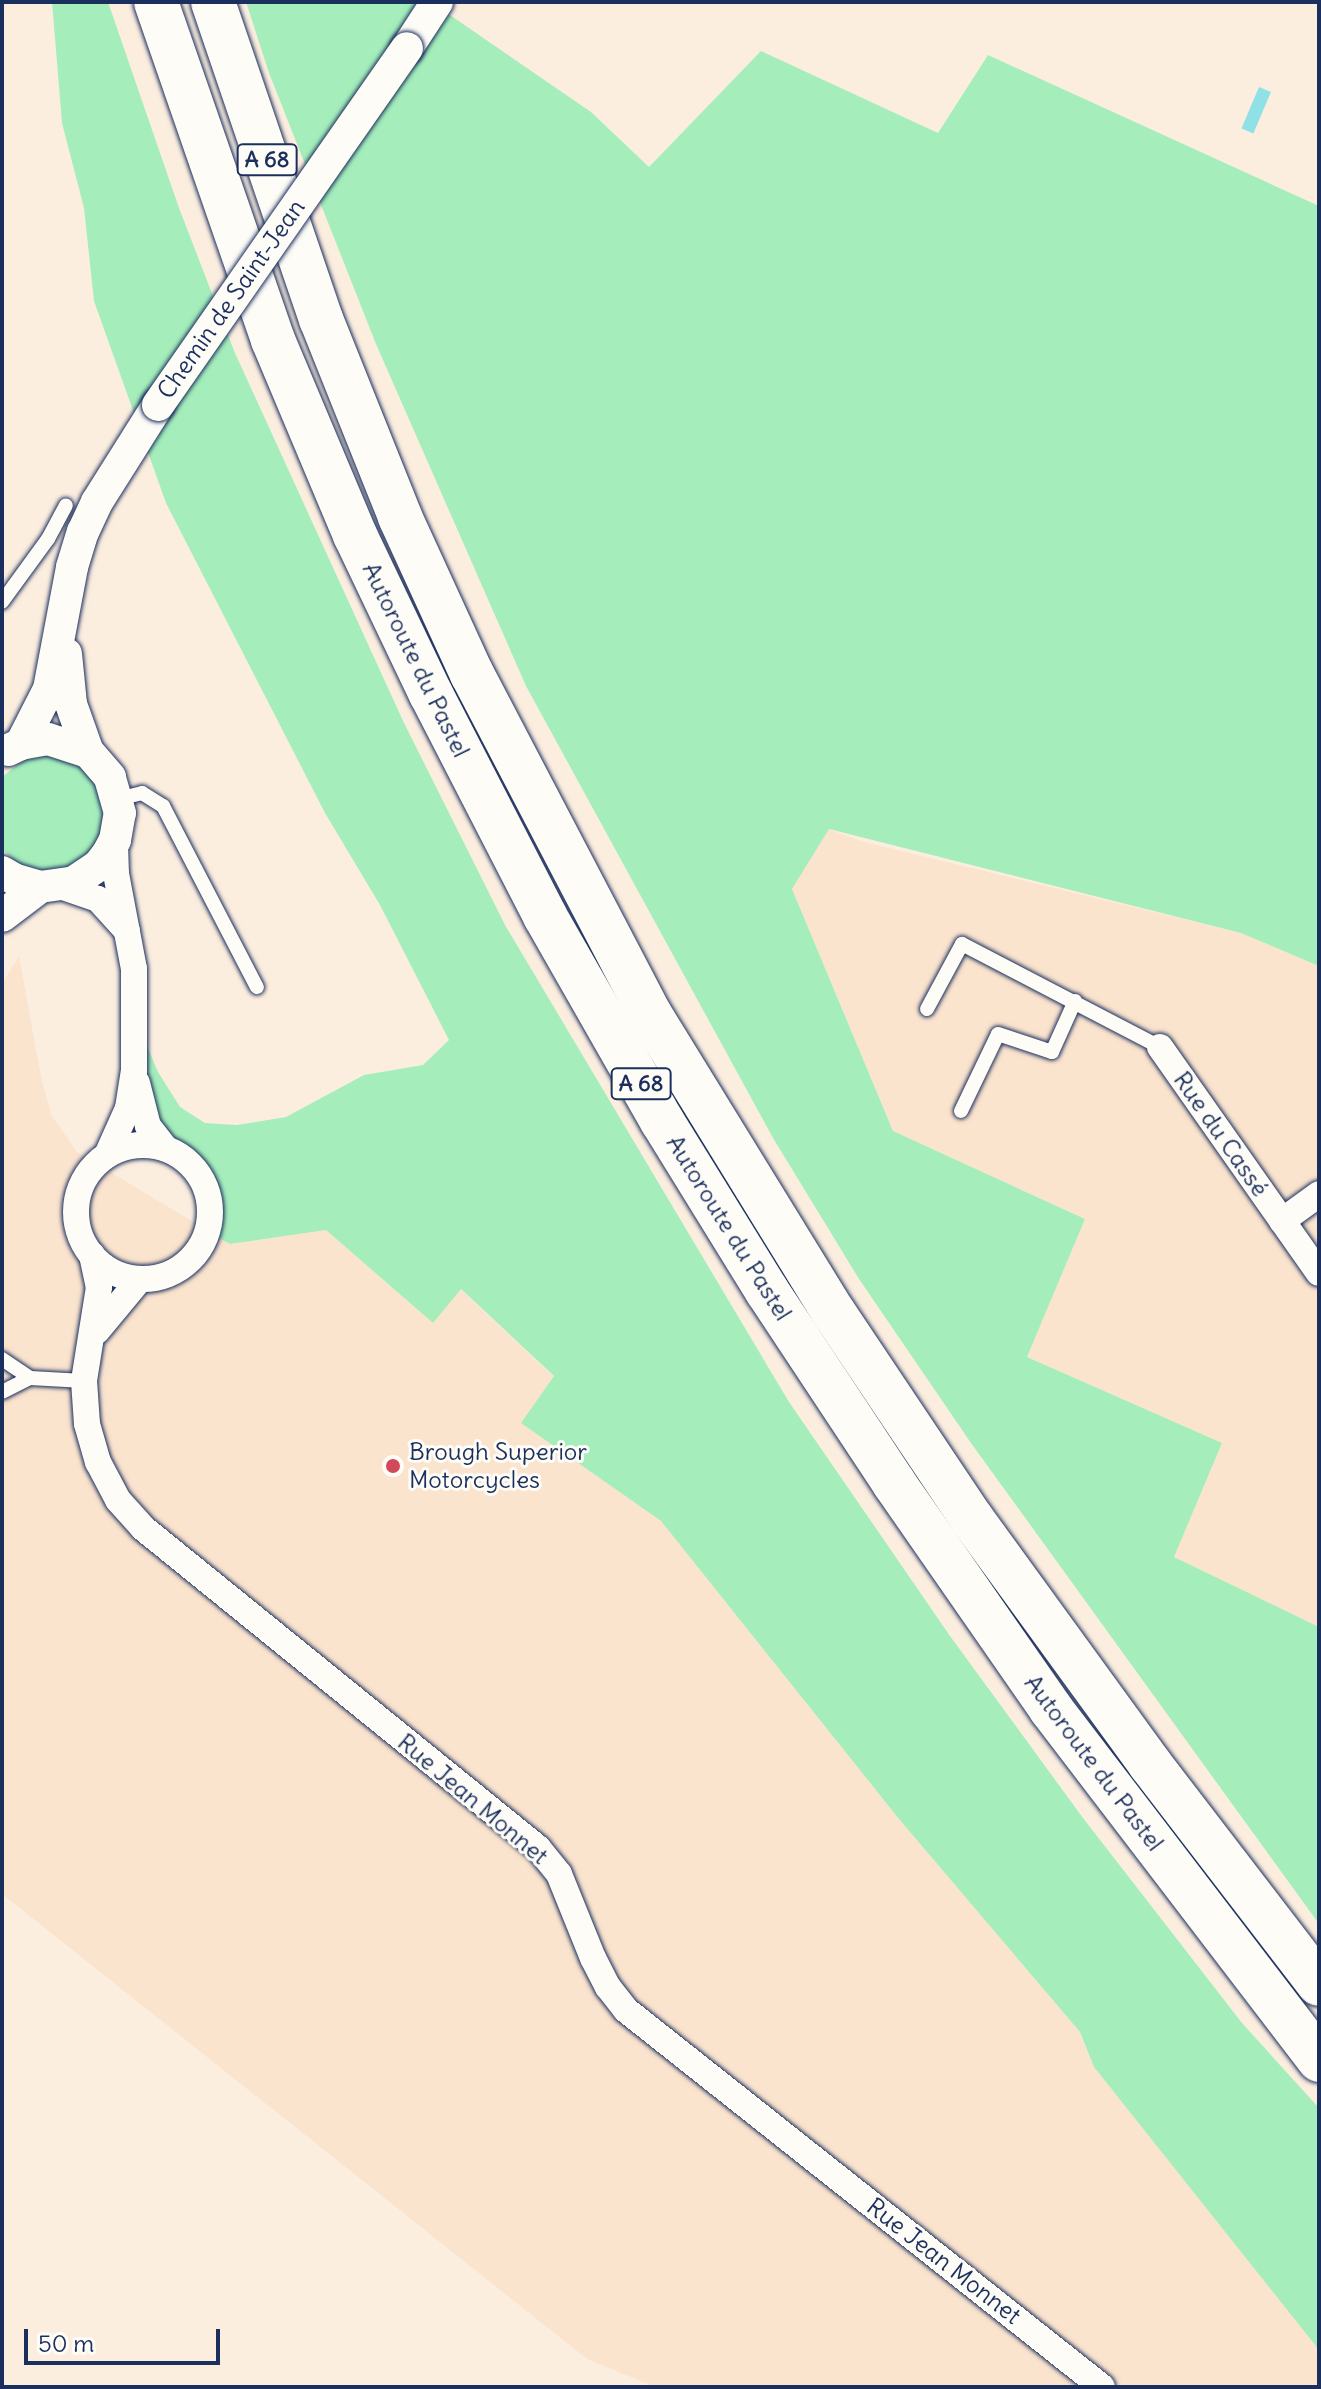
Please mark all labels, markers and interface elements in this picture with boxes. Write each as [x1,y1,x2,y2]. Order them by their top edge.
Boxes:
road number: A 68 [235,142,299,178]
street label: Chemin de Saint-Jean [151,194,311,404]
street label: Autoroute du Pastel [356,558,476,762]
road number: A 68 [609,1066,673,1102]
street label: Rue du Cassé [1167,1066,1275,1202]
street label: Autoroute du Pastel [660,1130,798,1326]
place label: Brough Superior Motorcycles [409,1438,587,1494]
marker: Brough Superior Motorcycles [384,1457,402,1475]
street label: Autoroute du Pastel [1018,1669,1170,1857]
street label: Rue Jean Monnet [392,1728,554,1870]
street label: Rue Jean Monnet [861,2192,1027,2330]
scale bar [28,2313,224,2363]
text: 50 m [38,2328,94,2358]

